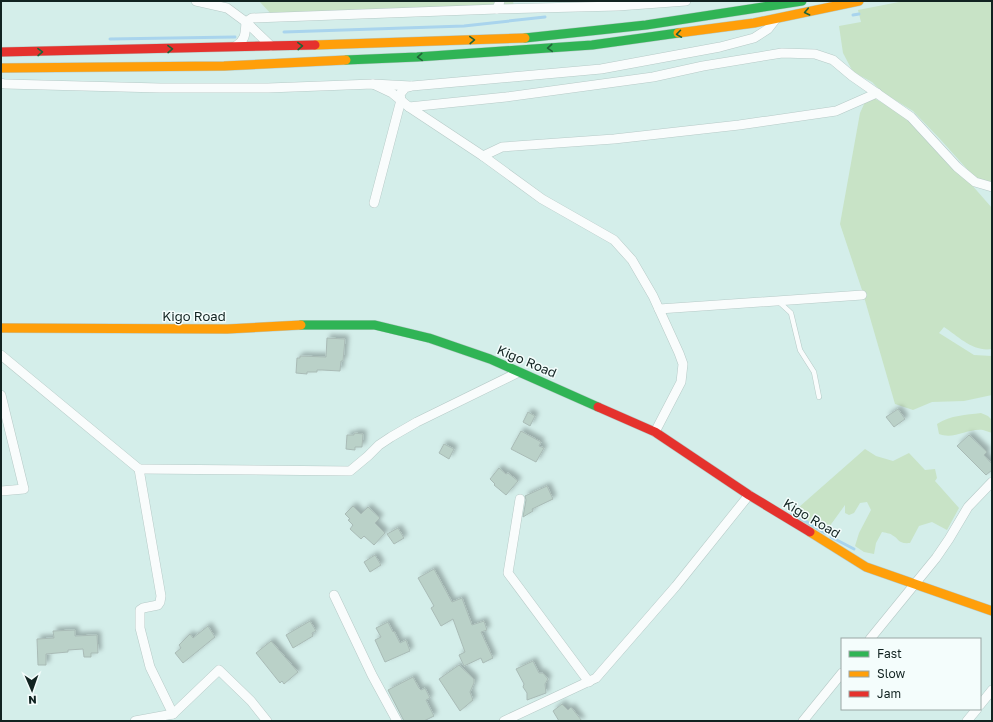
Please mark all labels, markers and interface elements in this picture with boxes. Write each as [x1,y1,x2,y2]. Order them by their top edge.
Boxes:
one-way arrow [804,7,810,15]
one-way arrow [676,29,682,38]
one-way arrow [469,36,475,45]
one-way arrow [297,42,303,50]
one-way arrow [547,44,553,53]
one-way arrow [167,45,173,54]
one-way arrow [37,48,43,56]
one-way arrow [417,53,423,61]
street label: Kigo Road [162,308,226,324]
street label: Kigo Road [495,341,559,381]
street label: Kigo Road [781,495,843,541]
legend [841,638,981,710]
text: Fast [877,646,902,661]
text: Slow [877,666,905,681]
north arrow [12,670,52,710]
text: Jam [877,686,901,701]
text: N [28,694,37,707]

